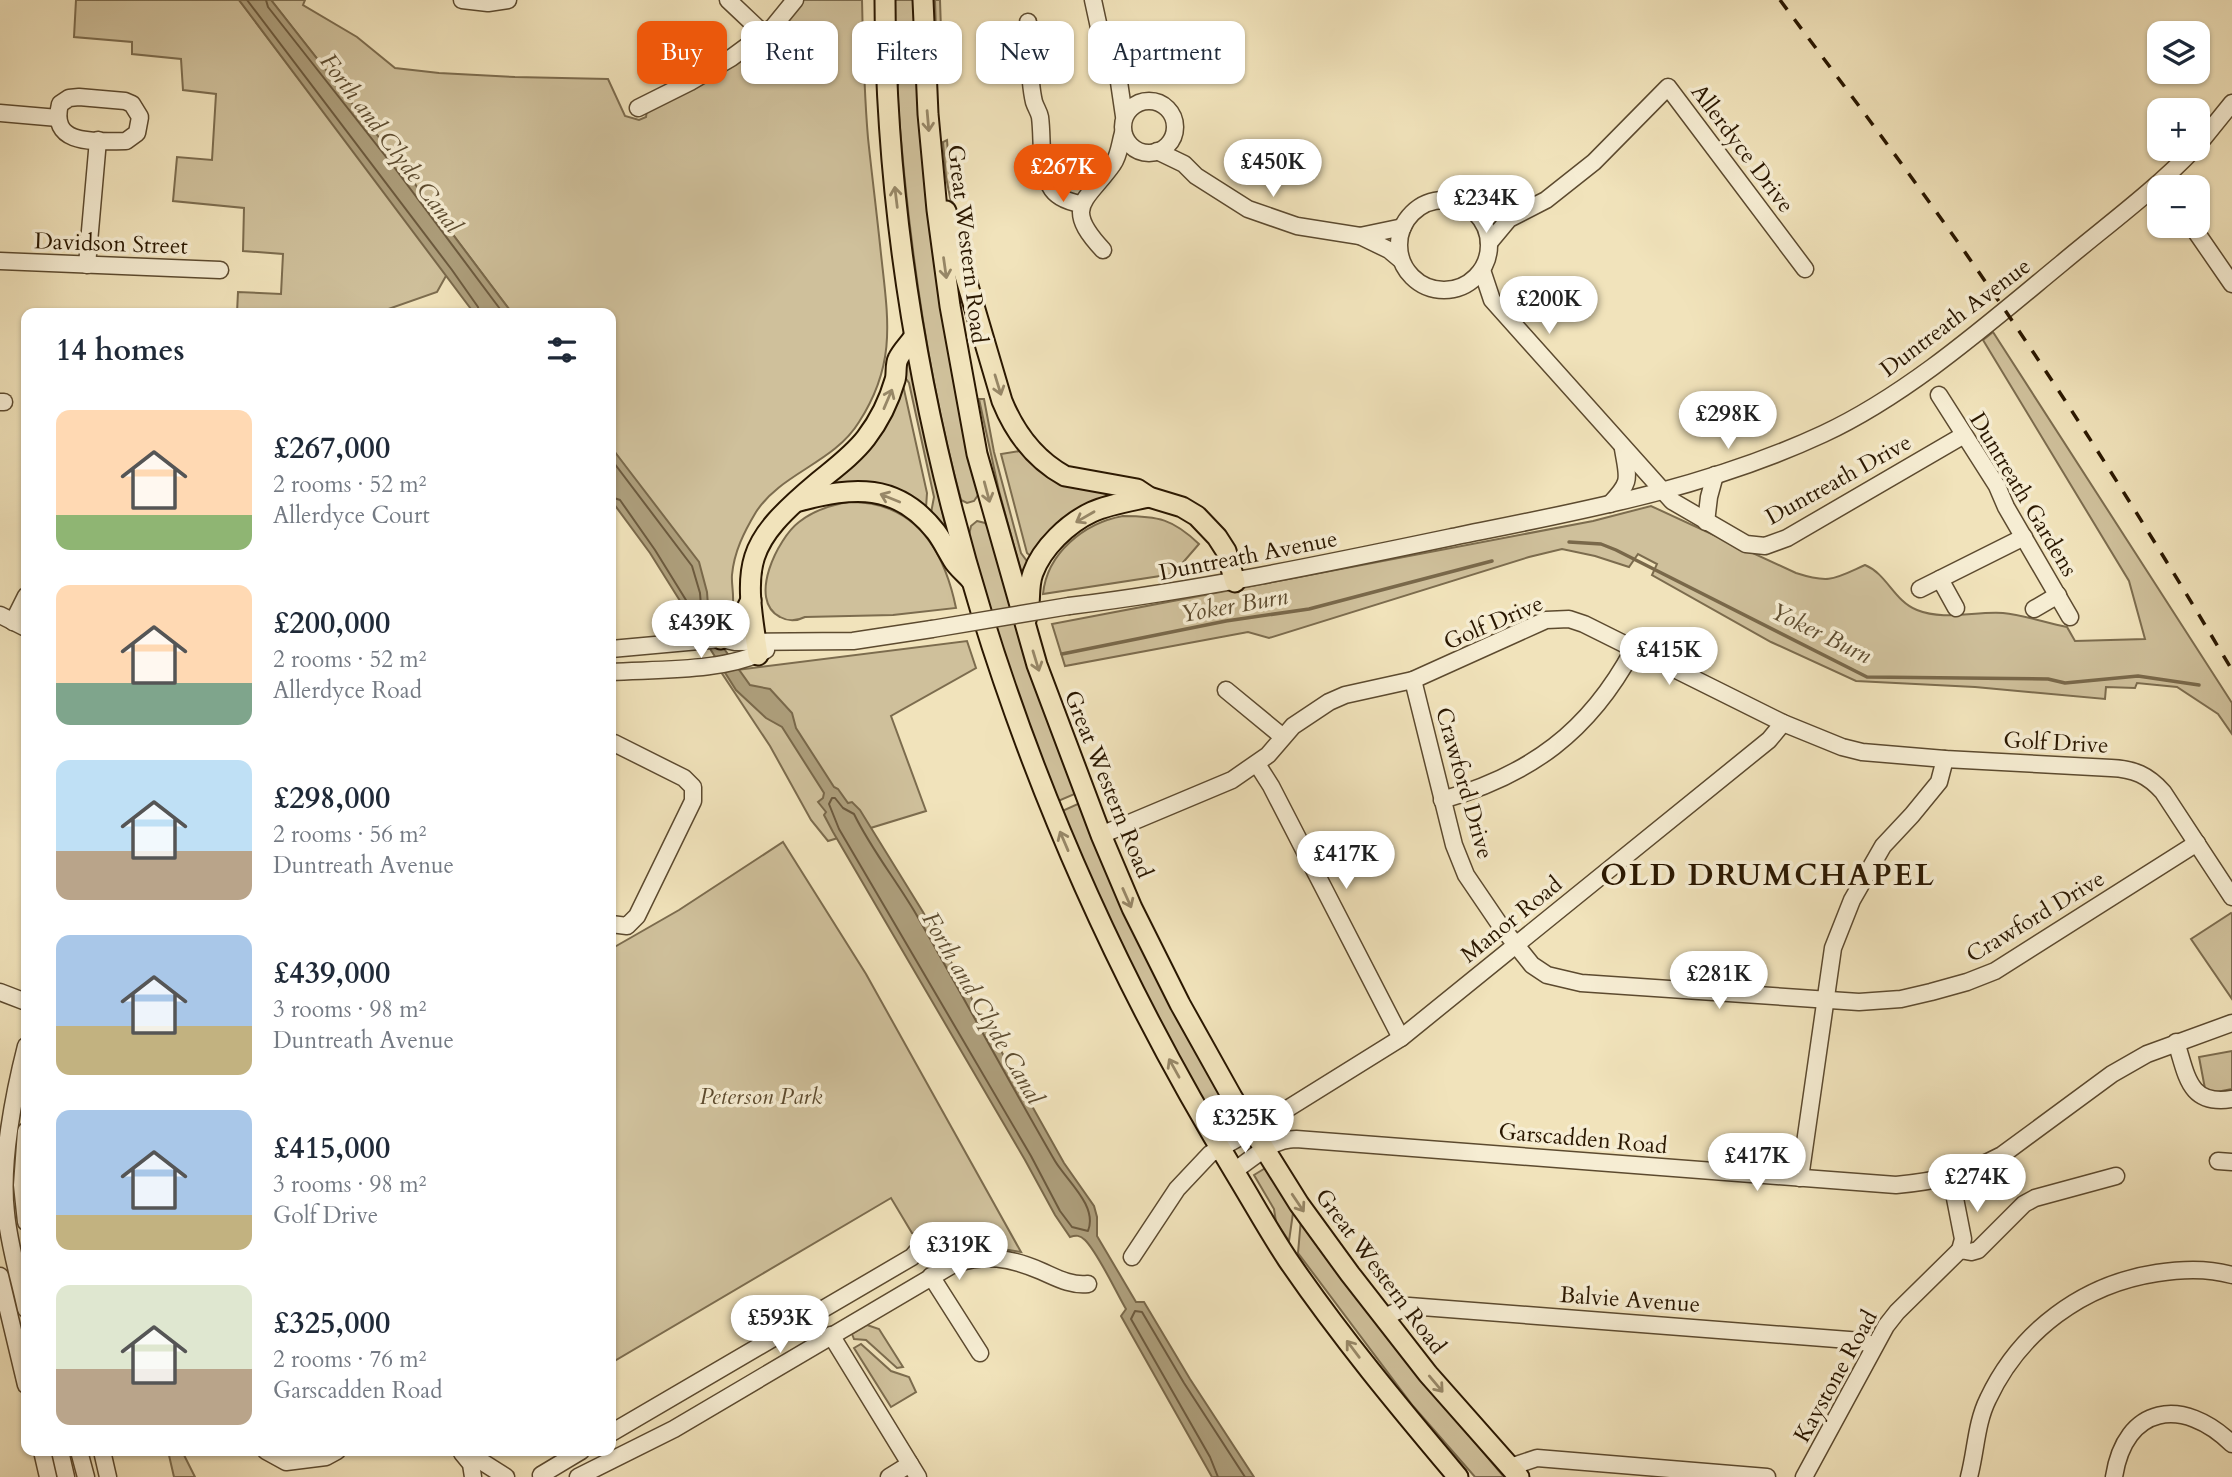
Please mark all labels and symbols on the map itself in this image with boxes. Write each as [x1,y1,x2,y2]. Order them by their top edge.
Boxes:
water label: Forth and Clyde Canal [312,46,470,241]
street label: Allerdyce Drive [1684,77,1801,219]
one-way arrow [922,109,935,132]
pin: £450K [1224,140,1322,199]
street label: Great Western Road [940,143,995,346]
pin: £267K [1014,144,1112,204]
pin: £234K [1437,176,1535,235]
one-way arrow [889,186,902,209]
street label: Davidson Street [34,225,188,262]
street label: Duntreath Avenue [1874,251,2037,384]
one-way arrow [938,257,951,279]
pin: £200K [1500,276,1598,336]
one-way arrow [992,373,1005,395]
one-way arrow [882,389,895,410]
pin: £298K [1679,392,1777,451]
street label: Duntreath Gardens [1962,406,2085,582]
street label: Duntreath Drive [1760,427,1917,532]
one-way arrow [981,480,994,503]
one-way arrow [880,491,901,504]
one-way arrow [1075,510,1095,524]
street label: Duntreath Avenue [1156,523,1340,588]
water label: Yoker Burn [1178,580,1291,631]
street label: Golf Drive [1439,588,1548,657]
water label: Yoker Burn [1765,595,1877,672]
pin: £439K [652,600,750,660]
pin: £415K [1620,628,1718,687]
one-way arrow [1030,650,1043,672]
street label: Great Western Road [1057,686,1161,883]
street label: Crawford Drive [1428,704,1501,863]
street label: Golf Drive [2003,724,2109,761]
one-way arrow [1057,831,1070,853]
pin: £417K [1297,832,1395,891]
district label: OLD DRUMCHAPEL [1600,855,1936,896]
street label: Crawford Drive [1960,863,2110,970]
street label: Manor Road [1454,868,1569,970]
one-way arrow [1122,886,1135,908]
water label: Forth and Clyde Canal [914,906,1052,1112]
pin: £281K [1670,951,1768,1011]
one-way arrow [1166,1059,1180,1079]
park label: Peterson Park [700,1081,823,1112]
pin: £325K [1196,1096,1294,1155]
street label: Garscadden Road [1497,1116,1669,1161]
pin: £417K [1708,1134,1806,1193]
pin: £274K [1928,1154,2026,1214]
street label: Great Western Road [1308,1182,1454,1361]
one-way arrow [1292,1192,1306,1212]
pin: £319K [910,1222,1008,1282]
street label: Balvie Avenue [1559,1279,1701,1320]
pin: £593K [731,1296,829,1355]
street label: Kaystone Road [1786,1304,1885,1448]
one-way arrow [1345,1340,1360,1359]
one-way arrow [1428,1374,1444,1392]

